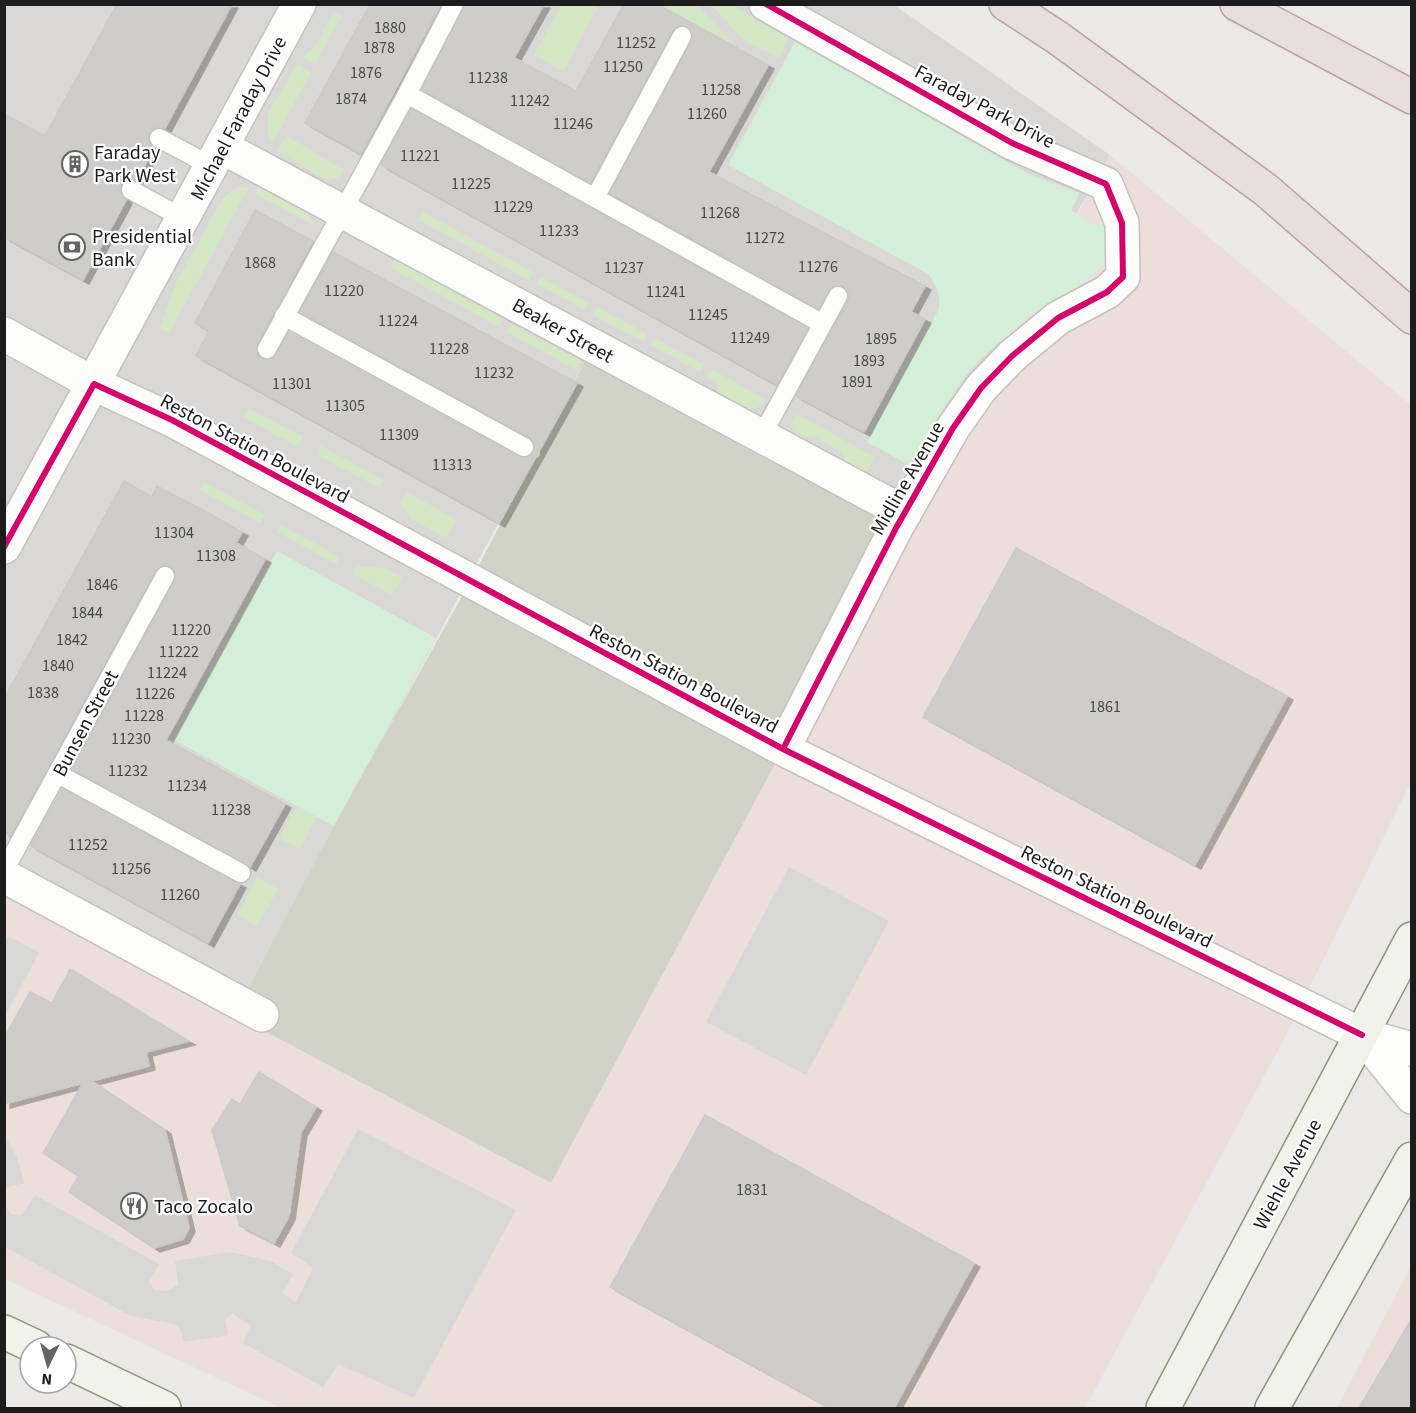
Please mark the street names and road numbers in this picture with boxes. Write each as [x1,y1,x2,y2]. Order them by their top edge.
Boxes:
street label: Michael Faraday Drive [184,31,294,206]
street label: Faraday Park Drive [909,58,1060,156]
street label: Beaker Street [507,291,618,370]
street label: Reston Station Boulevard [155,387,354,511]
street label: Midline Avenue [864,416,952,541]
street label: Reston Station Boulevard [584,617,783,741]
street label: Bunsen Street [46,665,126,782]
street label: Reston Station Boulevard [1016,838,1217,956]
street label: Wiehle Avenue [1247,1114,1329,1235]

